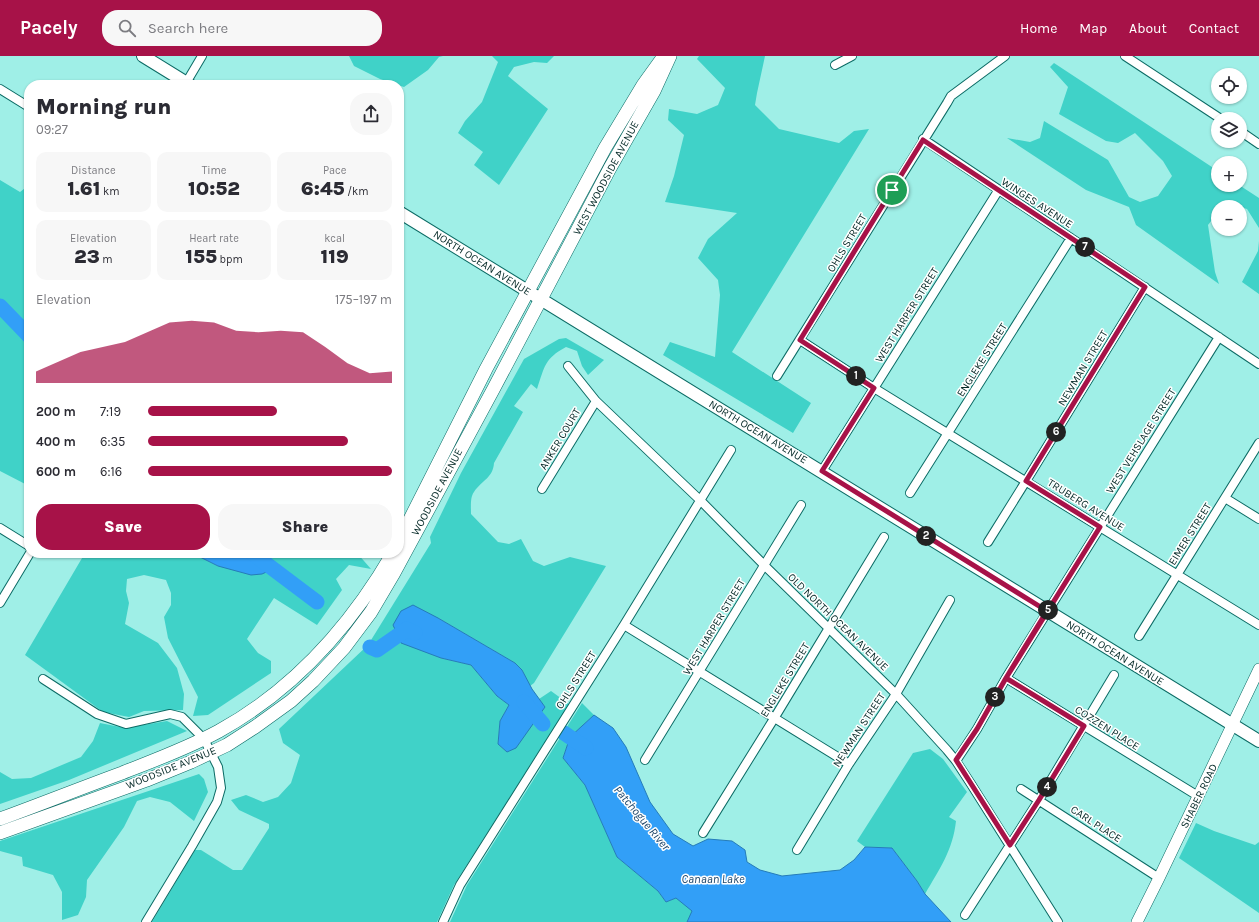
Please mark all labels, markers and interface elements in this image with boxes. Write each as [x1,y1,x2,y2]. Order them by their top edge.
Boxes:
search box [102,10,382,46]
text: Pacely [20,17,78,39]
icon: search [116,17,138,39]
text: Search here [148,19,228,37]
text: Home [1020,20,1057,37]
text: Map [1079,20,1107,37]
text: About [1129,20,1167,37]
text: Contact [1189,20,1239,37]
map controls [1211,68,1247,236]
button: locate [1211,68,1247,104]
button: share [350,93,392,135]
text: Morning run [36,94,171,120]
button: layers [1211,112,1247,148]
street label: WEST WOODSIDE AVENUE [570,119,642,237]
text: 09:27 [36,122,68,137]
button: + [1211,156,1247,192]
text: Distance [71,164,116,177]
text: Time [202,164,226,177]
text: Pace [323,164,346,177]
pin [875,173,909,207]
street label: WINGES AVENUE [999,175,1075,231]
text: 1.61 [67,177,100,200]
text: 10:52 [188,177,240,200]
text: 6:45 [301,177,345,200]
icon: arrive [881,179,903,201]
text: km [100,185,120,198]
text: /km [345,185,368,198]
button: − [1211,200,1247,236]
street label: OHLS STREET [825,211,870,274]
street label: NORTH OCEAN AVENUE [431,228,533,298]
text: Elevation [70,232,117,245]
text: Heart rate [189,232,239,245]
text: kcal [324,232,345,245]
pin: 7 [1075,237,1095,257]
text: 7 [1082,240,1088,253]
text: 23 [74,245,100,268]
text: 155 [185,245,217,268]
text: 119 [321,245,349,268]
text: m [100,253,113,266]
text: bpm [217,253,243,266]
street label: WEST HARPER STREET [872,265,942,365]
text: Elevation [36,292,91,307]
text: 175–197 m [335,292,392,307]
street label: ENGLEKE STREET [954,320,1010,399]
street label: NEWMAN STREET [1055,327,1111,408]
pin: 1 [846,366,866,386]
text: 1 [854,369,858,382]
street label: WEST VEHSLAGE STREET [1103,386,1179,496]
street label: NORTH OCEAN AVENUE [706,397,810,467]
text: 200 m [36,404,76,419]
text: 7:19 [100,404,121,419]
street label: ANKER COURT [537,406,584,472]
pin: 6 [1046,422,1066,442]
text: 6 [1053,425,1059,438]
text: 400 m [36,434,76,449]
text: 6:35 [100,434,125,449]
street label: WOODSIDE AVENUE [409,446,465,538]
text: 600 m [36,464,76,479]
text: 6:16 [100,464,122,479]
street label: TRUBERG AVENUE [1045,476,1127,534]
street label: EIMER STREET [1166,500,1215,567]
button: Save [36,504,210,550]
button: Share [218,504,392,550]
pin: 2 [916,526,936,546]
text: 2 [923,529,929,542]
street label: OLD NORTH OCEAN AVENUE [785,571,891,673]
street label: WEST HARPER STREET [680,576,748,677]
pin: 5 [1038,600,1058,620]
text: 5 [1045,603,1051,616]
street label: NORTH OCEAN AVENUE [1064,618,1166,688]
street label: ENGLEKE STREET [758,640,813,720]
street label: OHLS STREET [553,648,599,711]
pin: 3 [985,687,1005,707]
street label: NEWMAN STREET [830,690,888,770]
text: 3 [992,690,998,703]
street label: COZZEN PLACE [1072,703,1142,753]
street label: WOODSIDE AVENUE [124,744,218,792]
street label: SHABER ROAD [1178,762,1220,830]
pin: 4 [1037,777,1057,797]
text: 4 [1044,780,1050,793]
water label: Patchogue River [611,783,674,854]
street label: CARL PLACE [1068,803,1124,845]
water label: Canaan Lake [681,872,745,886]

